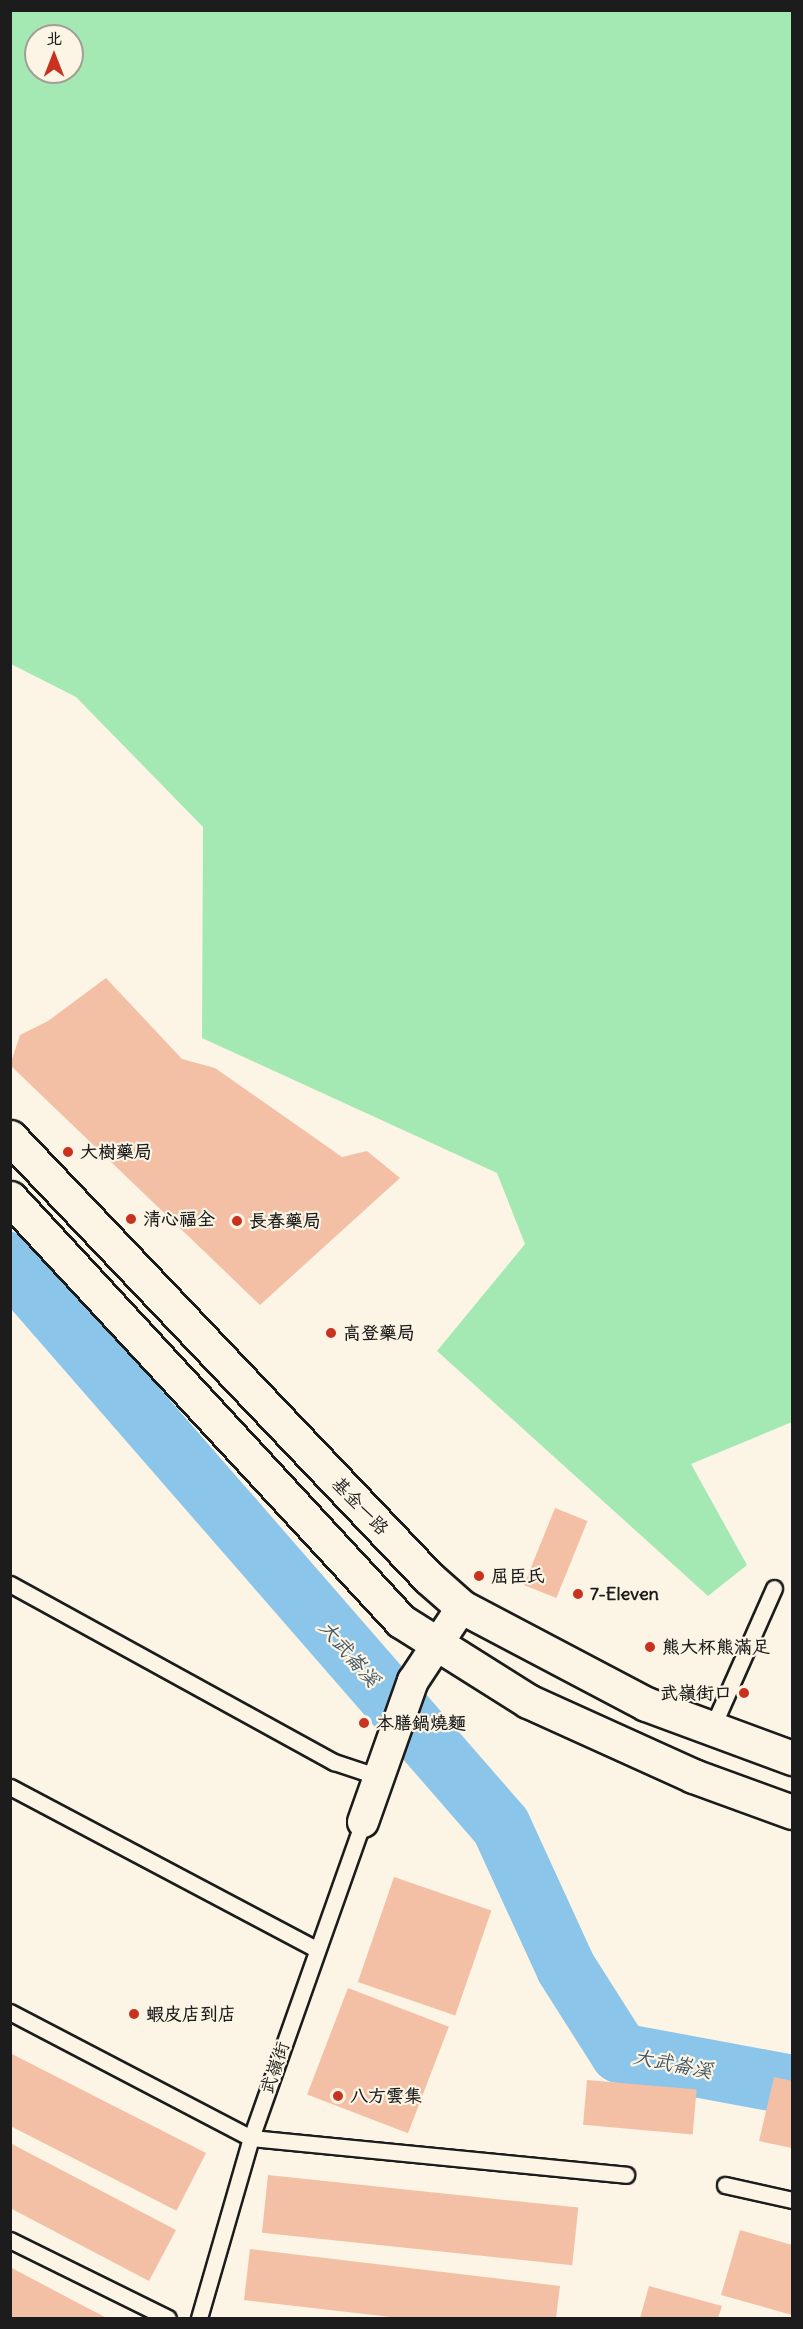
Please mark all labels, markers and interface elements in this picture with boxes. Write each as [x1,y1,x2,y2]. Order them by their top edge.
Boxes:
north arrow [24,24,84,84]
text: 北 [46,28,62,48]
place label: 大樹藥局 [80,1141,152,1163]
marker: 大樹藥局 [61,1145,75,1159]
place label: 清心福全 [143,1208,215,1230]
place label: 長春藥局 [249,1210,321,1232]
marker: 清心福全 [124,1212,138,1226]
marker: 長春藥局 [230,1214,244,1228]
place label: 高登藥局 [343,1322,415,1344]
marker: 高登藥局 [324,1326,338,1340]
street label: 基金一路 [327,1473,393,1539]
place label: 屈臣氏 [491,1565,545,1587]
marker: 屈臣氏 [472,1569,486,1583]
place label: 7-Eleven [590,1583,659,1605]
marker: 7-Eleven [571,1587,585,1601]
water label: 大武崙溪 [315,1615,385,1691]
place label: 熊大杯熊滿足 [662,1636,770,1658]
marker: 熊大杯熊滿足 [643,1640,657,1654]
place label: 武嶺街口 [660,1682,732,1704]
marker: 武嶺街口 [737,1686,751,1700]
place label: 本膳鍋燒麵 [376,1712,466,1734]
marker: 本膳鍋燒麵 [357,1716,371,1730]
place label: 蝦皮店到店 [146,2003,236,2025]
marker: 蝦皮店到店 [127,2007,141,2021]
street label: 武嶺街 [256,2039,294,2097]
water label: 大武崙溪 [631,2044,715,2082]
place label: 八方雲集 [350,2085,422,2107]
marker: 八方雲集 [331,2089,345,2103]

